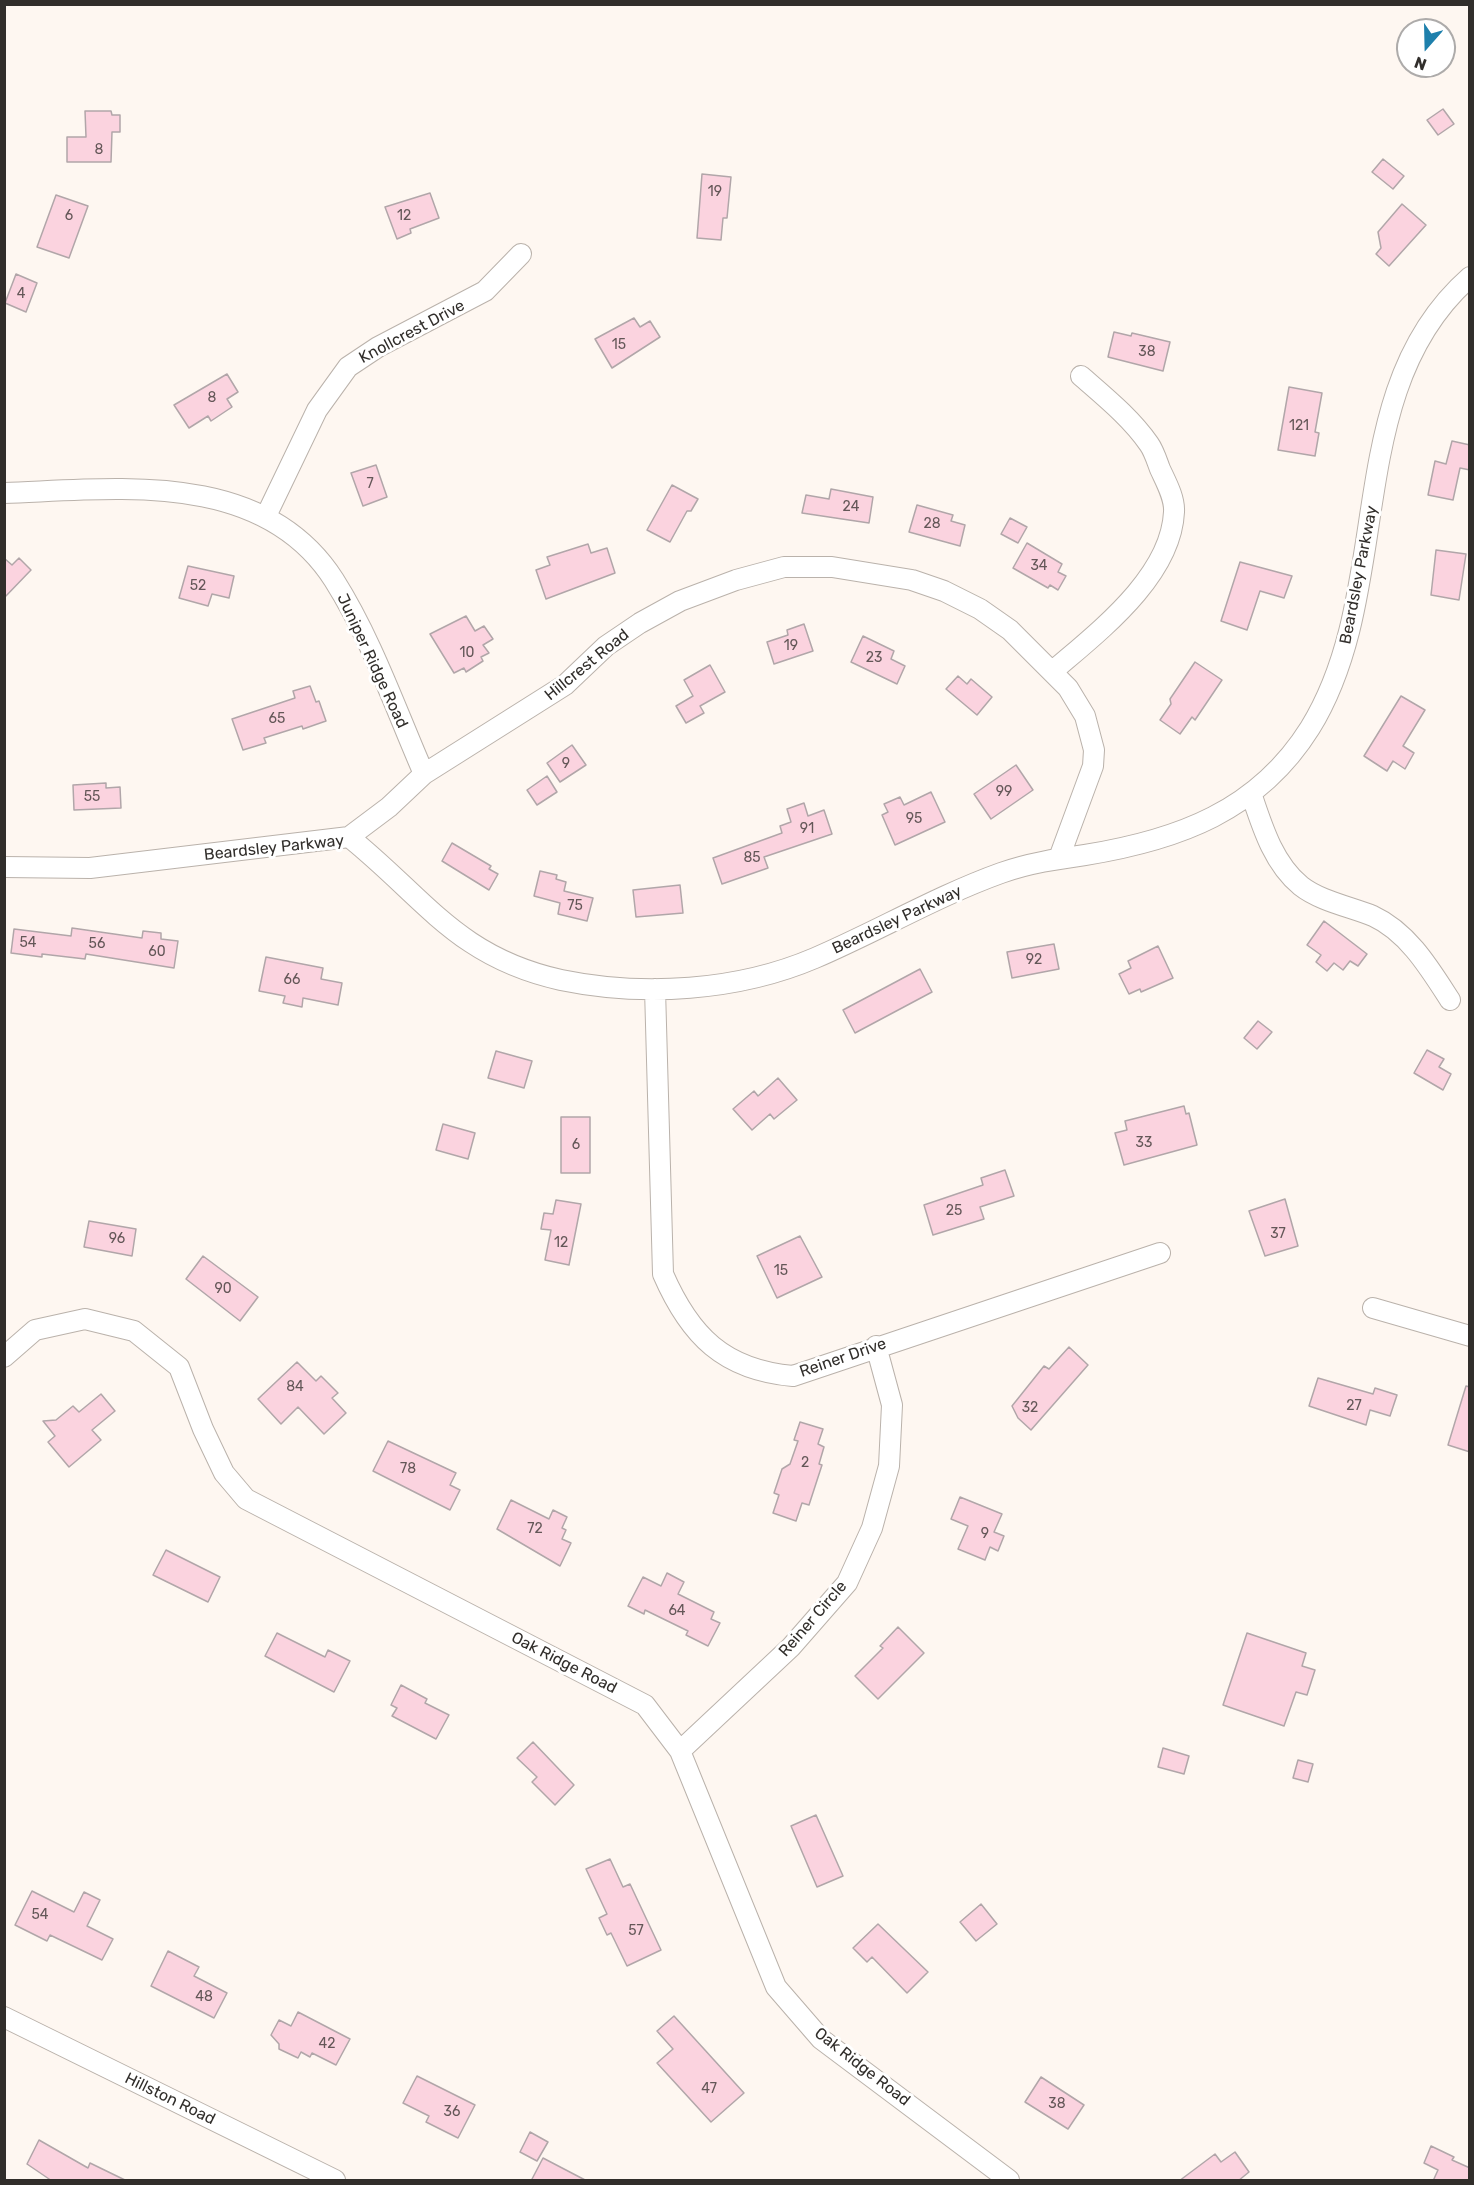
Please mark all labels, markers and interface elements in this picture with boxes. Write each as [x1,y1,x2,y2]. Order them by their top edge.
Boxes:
north arrow [1396,18,1456,78]
text: N [1412,53,1429,74]
house number: 8 [95,142,103,158]
house number: 19 [708,184,722,200]
house number: 6 [65,208,73,224]
house number: 12 [397,208,411,224]
house number: 4 [17,286,25,302]
street label: Knollcrest Drive [356,296,468,368]
house number: 15 [612,337,626,353]
house number: 38 [1138,344,1156,360]
house number: 8 [208,390,216,406]
house number: 121 [1289,418,1309,434]
house number: 7 [366,476,374,492]
house number: 24 [843,499,859,515]
street label: Beardsley Parkway [1336,504,1382,646]
house number: 28 [923,516,941,532]
house number: 34 [1030,558,1048,574]
house number: 52 [190,578,206,594]
street label: Juniper Ridge Road [332,591,412,731]
street label: Hillcrest Road [541,625,633,705]
house number: 19 [784,638,798,654]
house number: 10 [460,645,474,661]
house number: 23 [866,650,882,666]
house number: 65 [269,711,285,727]
house number: 9 [562,756,570,772]
house number: 99 [996,784,1012,800]
house number: 55 [84,789,100,805]
house number: 95 [906,811,922,827]
house number: 91 [800,821,814,837]
street label: Beardsley Parkway [203,831,345,865]
house number: 85 [743,850,761,866]
street label: Beardsley Parkway [829,882,965,958]
house number: 75 [567,898,583,914]
house number: 54 [19,935,37,951]
house number: 56 [89,936,105,952]
house number: 60 [148,944,166,960]
house number: 92 [1026,952,1042,968]
house number: 66 [284,972,300,988]
house number: 33 [1136,1135,1152,1151]
house number: 6 [572,1137,580,1153]
house number: 25 [946,1203,962,1219]
house number: 37 [1270,1226,1286,1242]
house number: 96 [109,1231,125,1247]
house number: 12 [554,1235,568,1251]
house number: 15 [774,1263,788,1279]
house number: 90 [214,1281,232,1297]
street label: Reiner Drive [797,1334,889,1382]
house number: 84 [286,1379,304,1395]
house number: 27 [1346,1398,1362,1414]
house number: 32 [1022,1400,1038,1416]
house number: 2 [801,1455,809,1471]
house number: 78 [400,1461,416,1477]
house number: 72 [527,1521,543,1537]
house number: 9 [981,1526,989,1542]
street label: Reiner Circle [775,1577,851,1661]
house number: 64 [668,1603,686,1619]
street label: Oak Ridge Road [508,1628,620,1698]
house number: 54 [31,1907,49,1923]
house number: 57 [628,1923,644,1939]
house number: 48 [195,1989,213,2005]
street label: Oak Ridge Road [810,2024,914,2110]
house number: 42 [319,2036,335,2052]
street label: Hillston Road [122,2069,218,2129]
house number: 47 [701,2081,717,2097]
house number: 38 [1048,2096,1066,2112]
house number: 36 [444,2104,460,2120]

